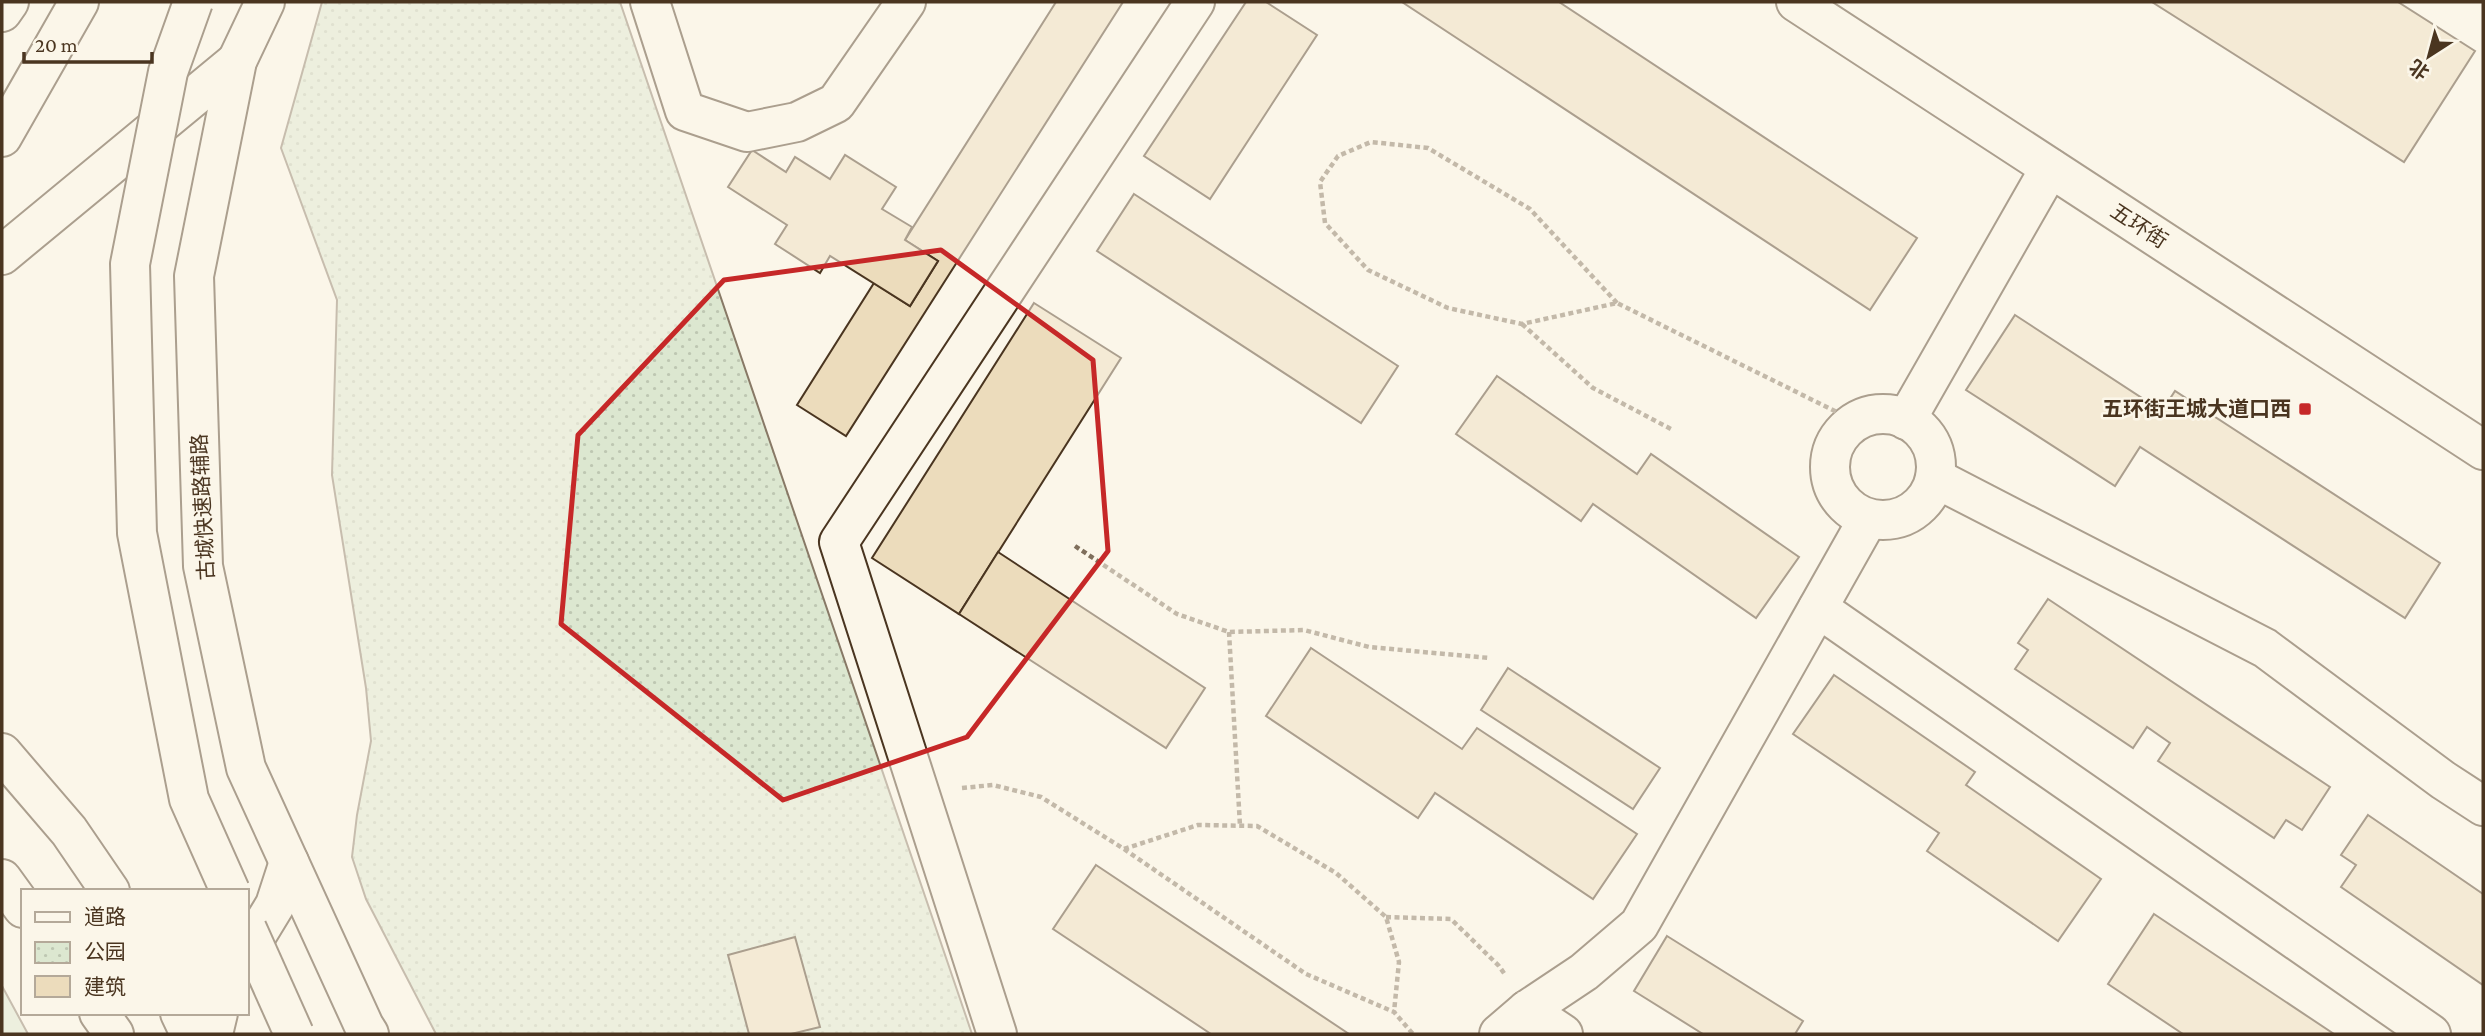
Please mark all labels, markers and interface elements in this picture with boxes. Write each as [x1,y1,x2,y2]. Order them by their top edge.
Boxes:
scale bar [24,21,152,65]
north arrow [2394,21,2464,91]
text: 20 m [35,33,78,57]
text: 北 [2405,55,2433,83]
street label: 五环街 [2106,199,2172,253]
place label: 五环街王城大道口西 [2102,397,2291,421]
marker: 五环街王城大道口西 [2297,401,2313,417]
street label: 古城快速路辅路 [187,433,219,581]
legend [21,889,248,1015]
text: 道路 [84,905,126,929]
text: 公园 [84,940,126,964]
text: 建筑 [84,975,126,999]

